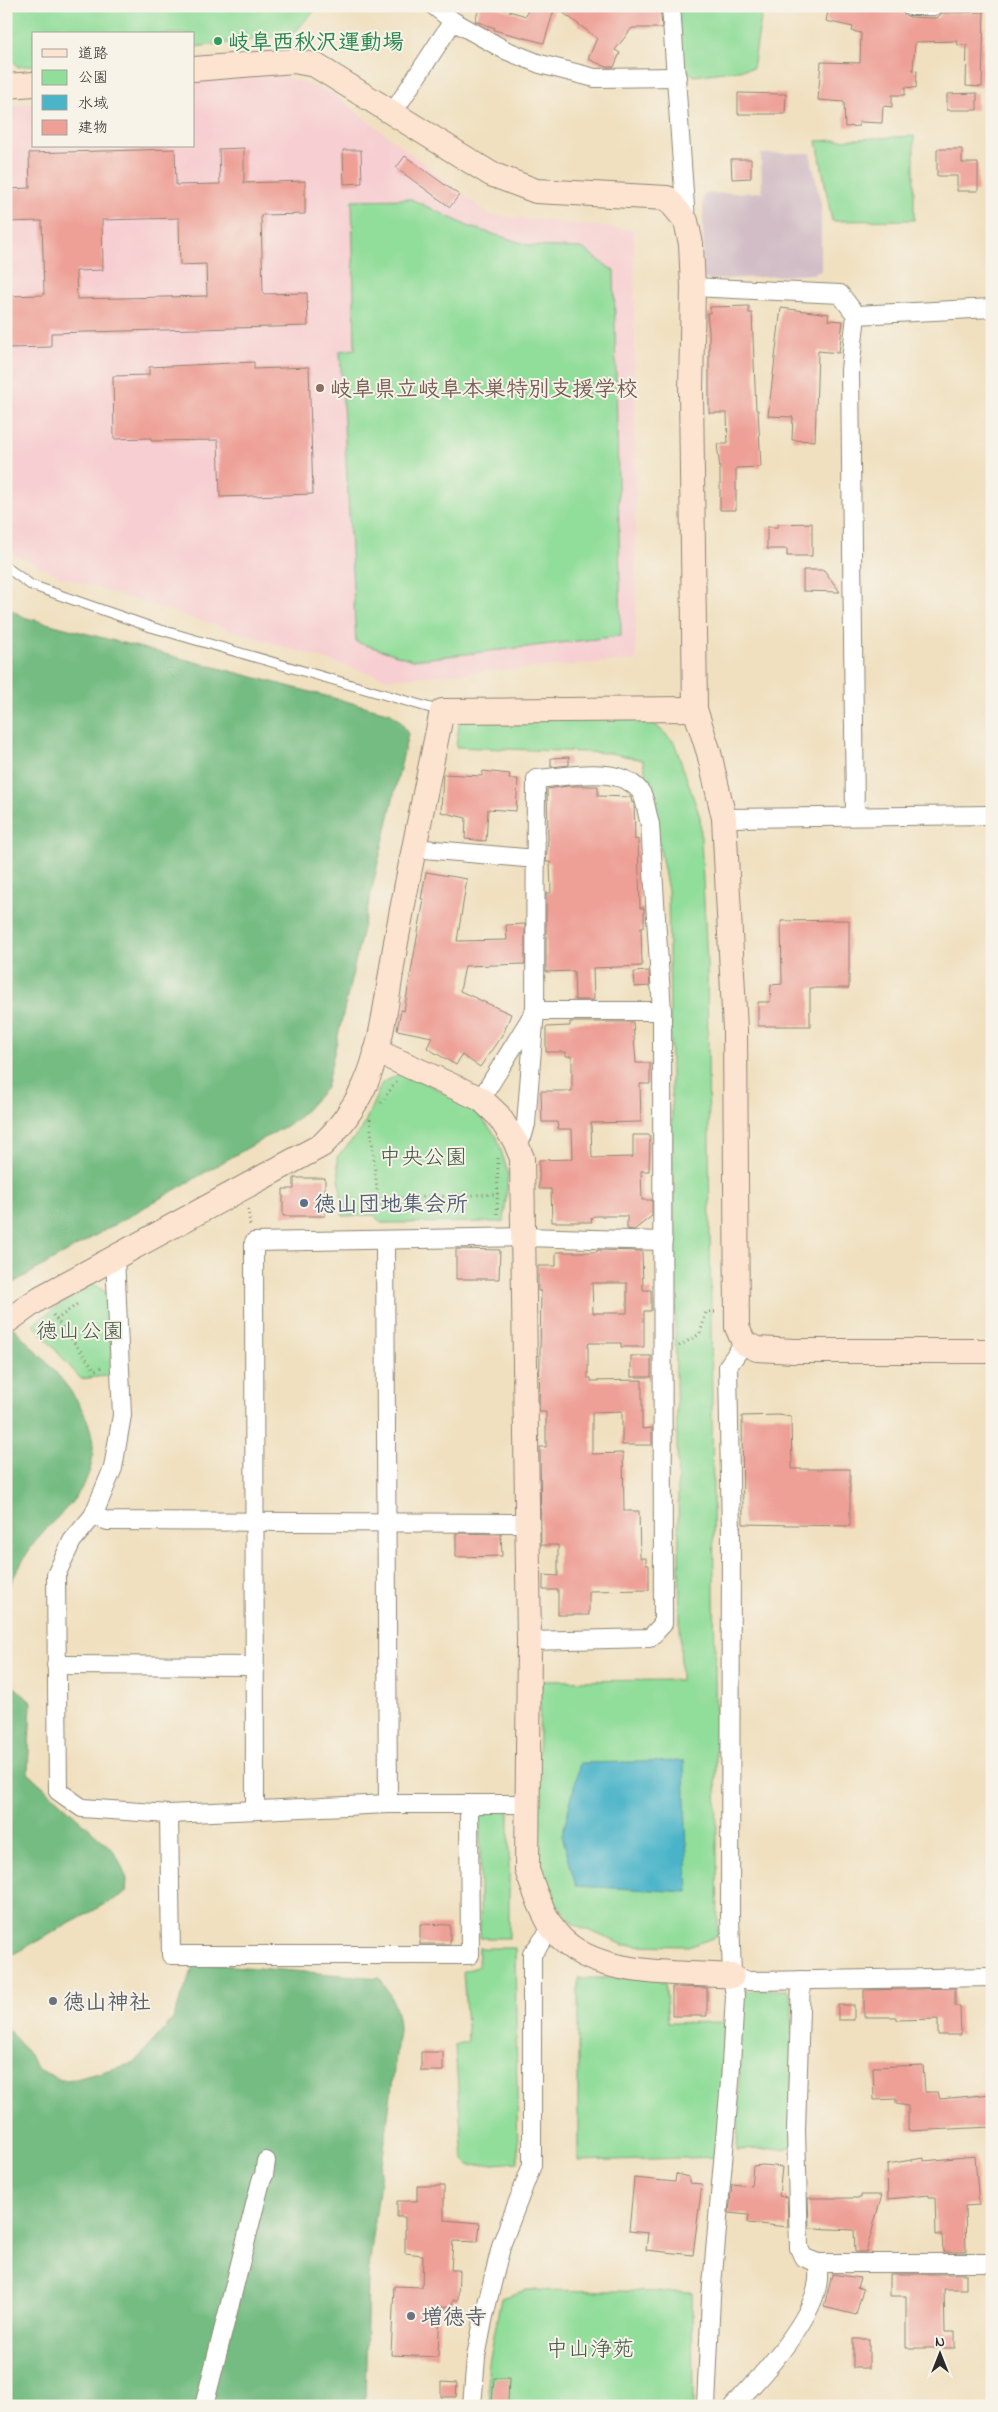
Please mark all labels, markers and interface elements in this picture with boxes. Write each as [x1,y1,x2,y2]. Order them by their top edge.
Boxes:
place label: 岐阜西秋沢運動場 [228,28,404,60]
legend [32,32,195,148]
marker: 岐阜西秋沢運動場 [212,35,224,47]
text: 道路 [78,43,108,65]
text: 公園 [78,67,108,89]
text: 水域 [78,93,108,115]
text: 建物 [78,117,108,139]
place label: 岐阜県立岐阜本巣特別支援学校 [330,375,638,407]
marker: 岐阜県立岐阜本巣特別支援学校 [314,382,326,394]
park label: 中央公園 [379,1143,467,1175]
place label: 徳山団地集会所 [314,1190,468,1222]
marker: 徳山団地集会所 [298,1197,310,1209]
park label: 徳山公園 [36,1317,124,1349]
place label: 徳山神社 [63,1988,151,2020]
marker: 徳山神社 [47,1995,59,2007]
place label: 増徳寺 [421,2303,487,2335]
marker: 増徳寺 [405,2310,417,2322]
north arrow [916,2330,966,2380]
text: N [935,2332,945,2353]
park label: 中山浄苑 [546,2335,634,2367]

